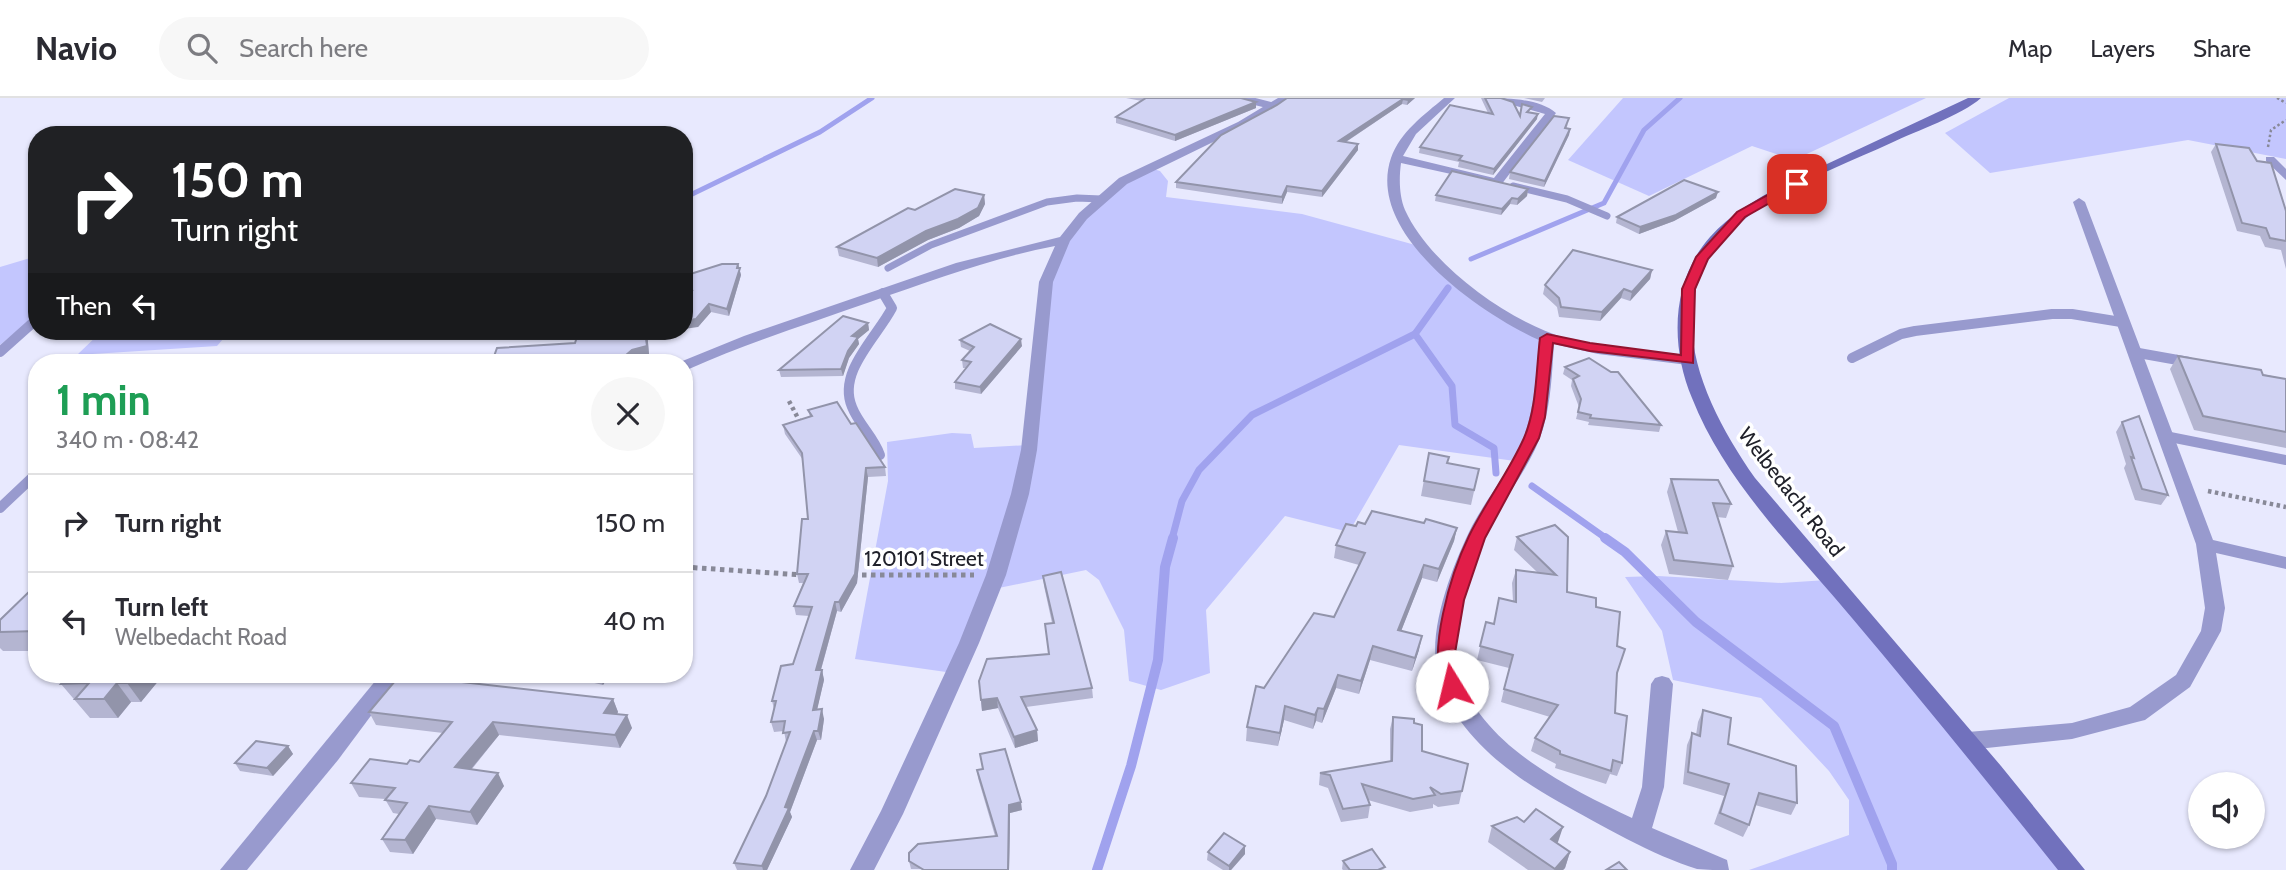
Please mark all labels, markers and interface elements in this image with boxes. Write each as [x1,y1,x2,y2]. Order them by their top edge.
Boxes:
search box [159,17,649,80]
text: Navio [35,28,117,68]
icon: search [183,29,221,67]
text: Search here [239,32,368,64]
text: Map [2008,34,2052,63]
text: Layers [2090,34,2155,63]
text: Share [2193,34,2251,63]
text: 150 m [171,150,304,209]
icon: right [56,154,147,245]
pin [1767,154,1827,214]
icon: arrive [1778,165,1816,203]
text: Turn right [171,210,298,249]
icon: left [126,287,164,325]
text: Then [56,290,112,322]
text: 1 min [56,374,151,426]
button: close [591,377,665,451]
street label: Welbedacht Road [1733,422,1850,561]
text: 340 m · 08:42 [56,426,199,454]
icon: right [56,504,94,542]
text: Turn right [115,507,221,539]
text: 150 m [596,507,665,539]
street label: 120101 Street [864,546,984,571]
text: Turn left [115,591,208,623]
icon: left [56,602,94,640]
text: 40 m [603,605,665,637]
text: Welbedacht Road [115,623,287,651]
position arrow [1415,649,1489,723]
map controls [2188,772,2265,849]
button: sound [2188,772,2265,849]

